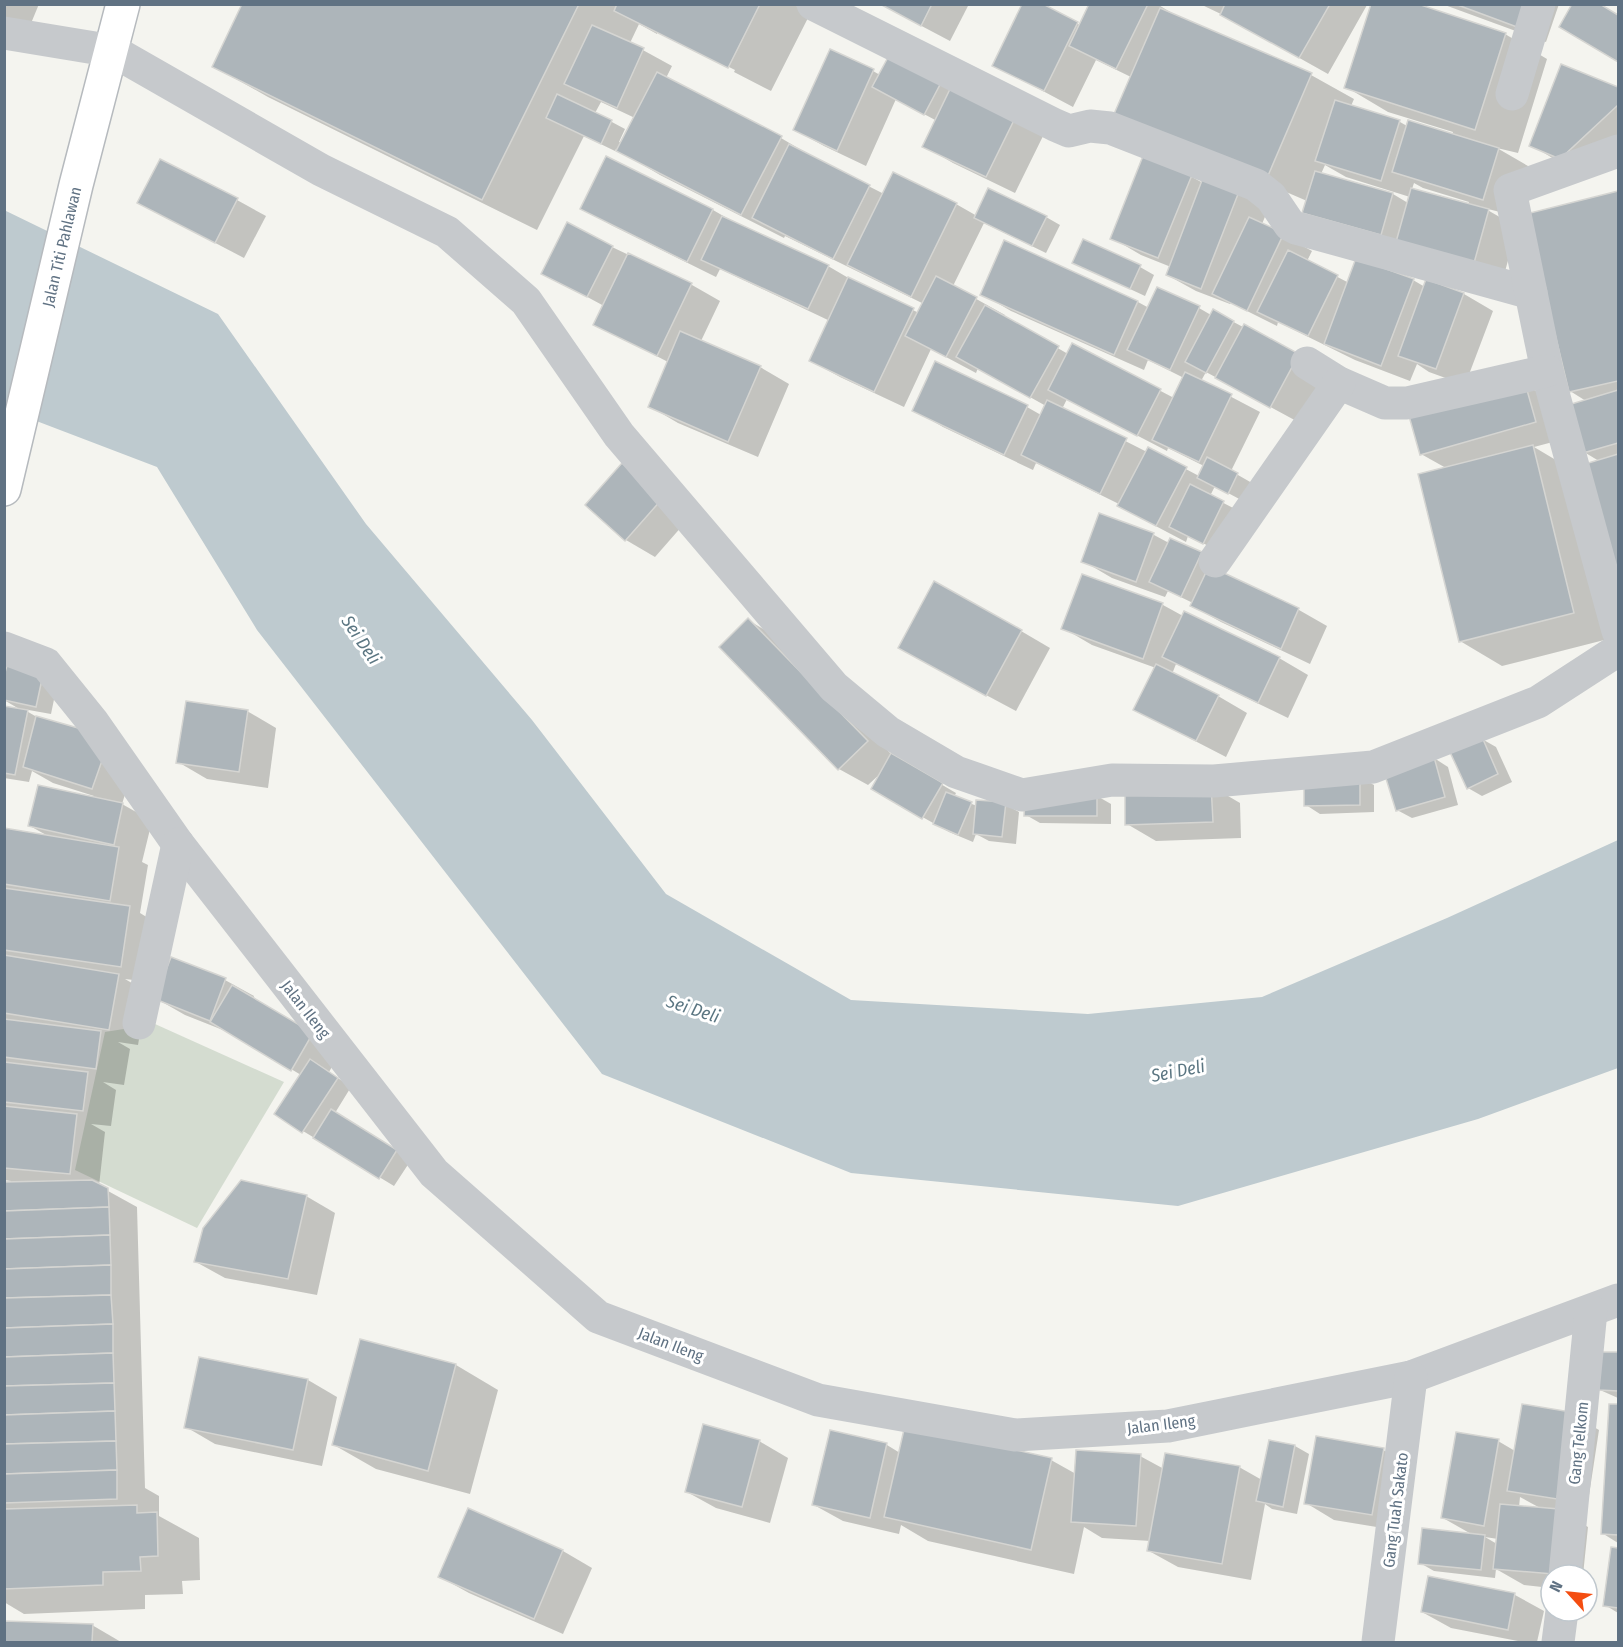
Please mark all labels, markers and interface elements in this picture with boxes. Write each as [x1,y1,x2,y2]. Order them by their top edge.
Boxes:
street label: Jalan Titi Pahlawan [38,185,85,309]
water label: Sei Deli [336,610,386,669]
street label: Jalan Ileng [277,977,334,1042]
water label: Sei Deli [663,990,723,1028]
water label: Sei Deli [1148,1055,1207,1087]
street label: Jalan Ileng [635,1323,707,1366]
street label: Gang Telkom [1565,1401,1592,1486]
street label: Jalan Ileng [1126,1411,1197,1438]
street label: Gang Tuah Sakato [1379,1451,1412,1569]
north arrow [1539,1563,1599,1623]
text: N [1545,1578,1567,1595]

